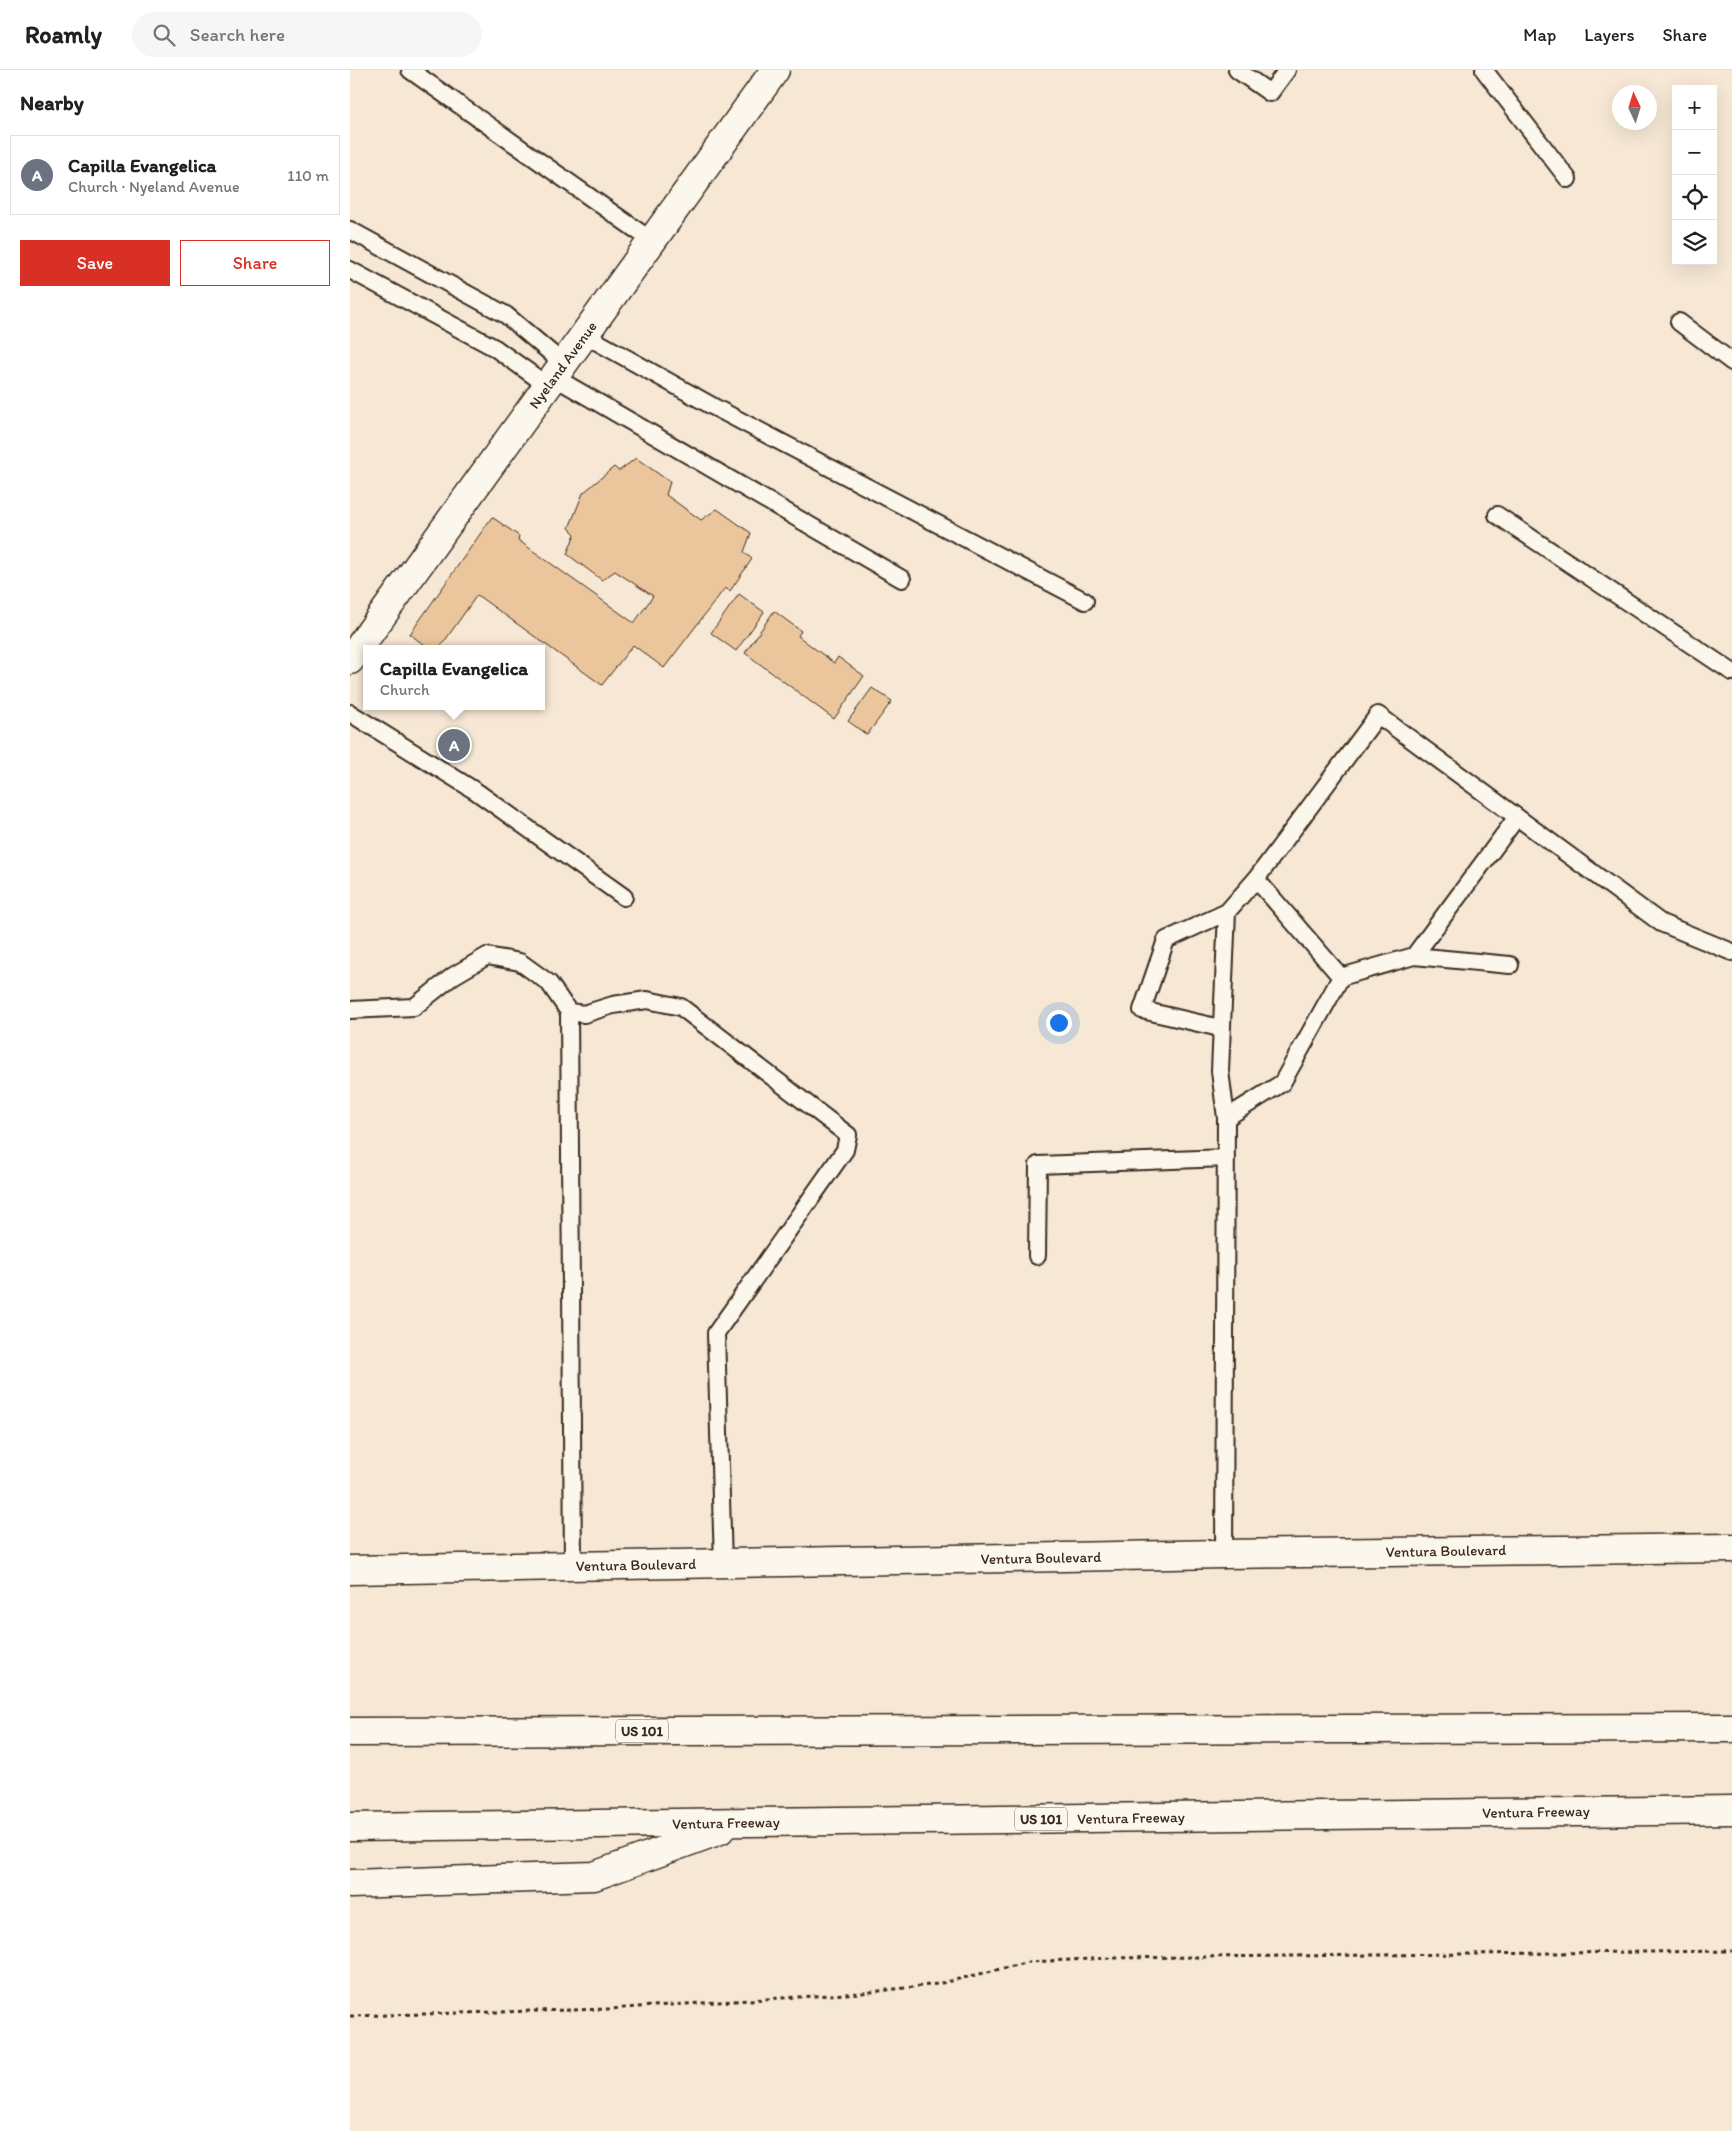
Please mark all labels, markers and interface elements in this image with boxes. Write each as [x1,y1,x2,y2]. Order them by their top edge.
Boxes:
search box [132,12,482,57]
text: Roamly [25,20,102,49]
icon: search [150,21,178,49]
text: Search here [190,23,285,46]
text: Map [1523,24,1556,46]
text: Layers [1584,24,1634,46]
text: Share [1662,24,1707,46]
north arrow [1612,85,1657,130]
map controls [1672,85,1717,265]
button: + [1672,85,1717,130]
text: Nearby [20,90,84,115]
button: − [1672,130,1717,175]
text: Capilla Evangelica [68,154,216,177]
text: A [32,166,42,185]
text: 110 m [287,166,329,185]
button: locate [1672,175,1717,220]
text: Church · Nyeland Avenue [68,177,240,196]
button: layers [1672,220,1717,265]
button: Save [20,240,170,286]
button: Share [180,240,330,286]
street label: Nyeland Avenue [525,318,601,412]
popup [363,645,545,710]
text: Capilla Evangelica [380,657,528,680]
text: Church [380,680,430,699]
pin: A [438,726,470,764]
your location [1046,1010,1072,1036]
street label: Ventura Boulevard [1385,1541,1507,1561]
street label: Ventura Boulevard [980,1548,1102,1568]
street label: Ventura Boulevard [575,1555,697,1575]
road number: US 101 [616,1720,668,1742]
street label: Ventura Freeway [1482,1802,1590,1822]
road number: US 101 [1015,1808,1067,1830]
street label: Ventura Freeway [1077,1808,1185,1828]
street label: Ventura Freeway [672,1813,780,1833]

